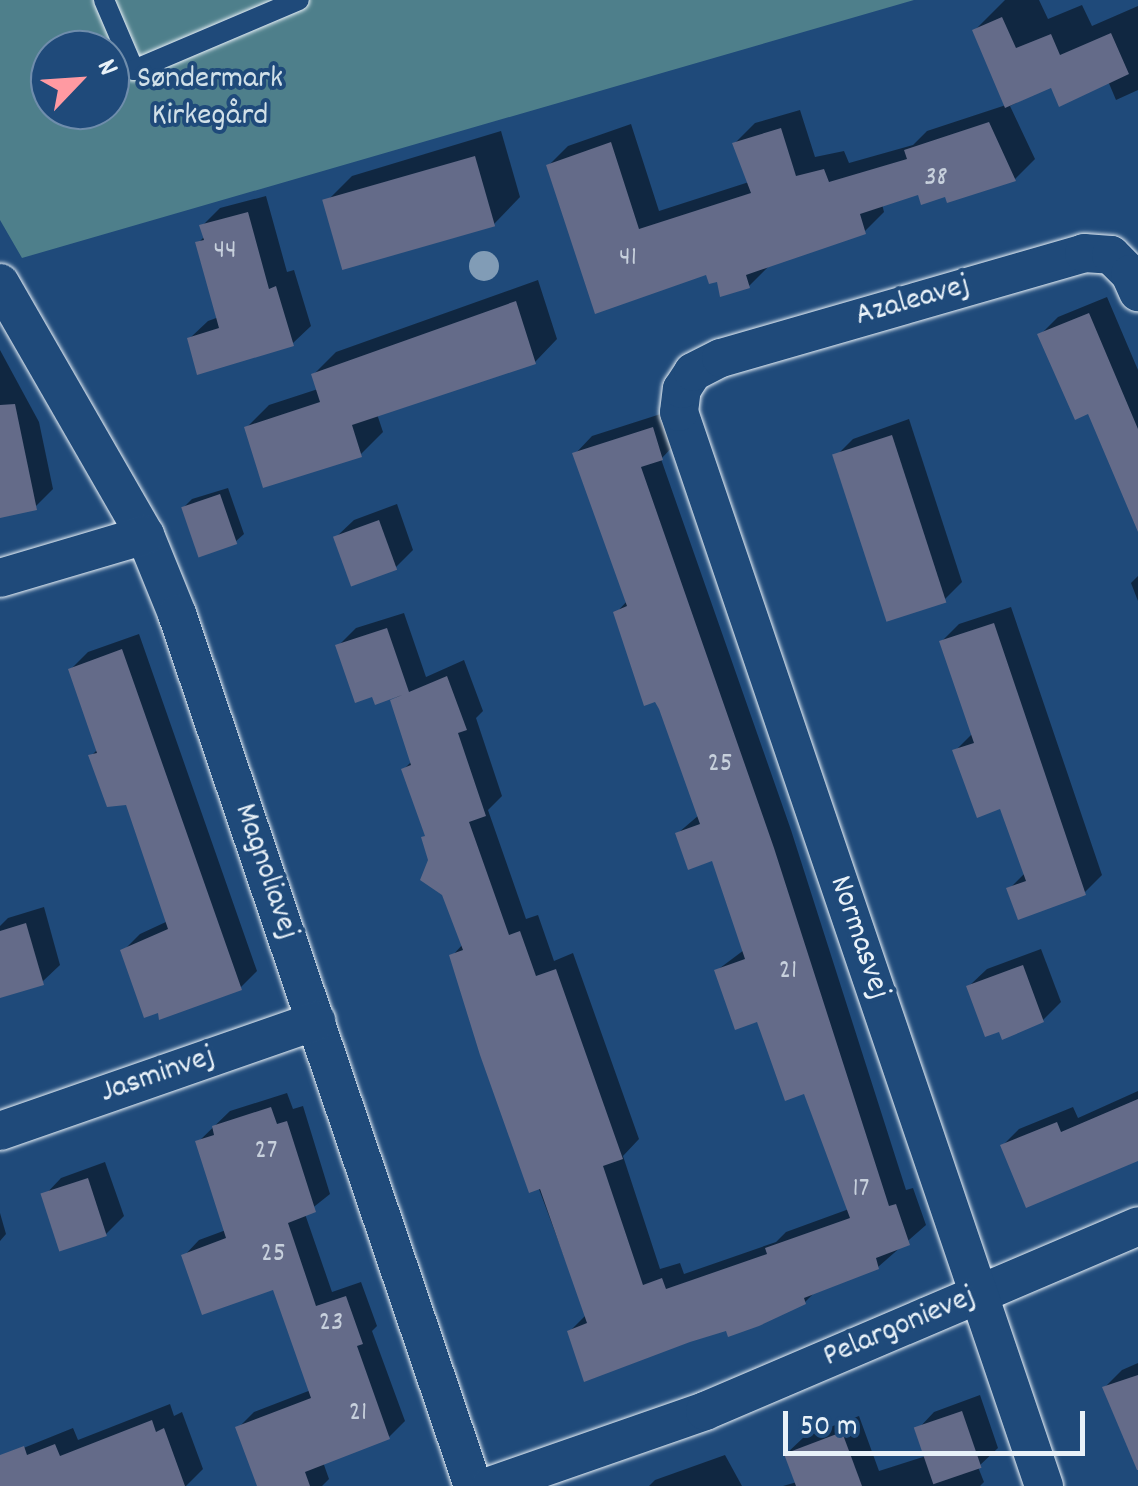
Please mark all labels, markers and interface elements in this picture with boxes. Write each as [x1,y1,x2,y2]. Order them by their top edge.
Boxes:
north arrow [30,30,130,130]
text: N [84,53,126,83]
park label: Søndermark Kirkegård [137,62,283,137]
house number: 38 [924,162,948,196]
house number: 44 [213,235,237,269]
house number: 41 [619,242,637,276]
street label: Azaleavej [851,267,975,337]
house number: 25 [707,748,733,782]
street label: Magnoliavej [224,799,306,945]
street label: Normasvej [819,871,897,1005]
house number: 21 [779,955,797,989]
street label: Jasminvej [96,1039,220,1113]
house number: 27 [255,1135,277,1169]
house number: 17 [853,1173,869,1207]
house number: 25 [260,1238,286,1272]
street label: Pelargonievej [818,1279,982,1377]
house number: 23 [319,1307,343,1341]
scale bar [788,1391,1090,1453]
house number: 21 [349,1397,367,1431]
text: 50 m [800,1407,858,1450]

